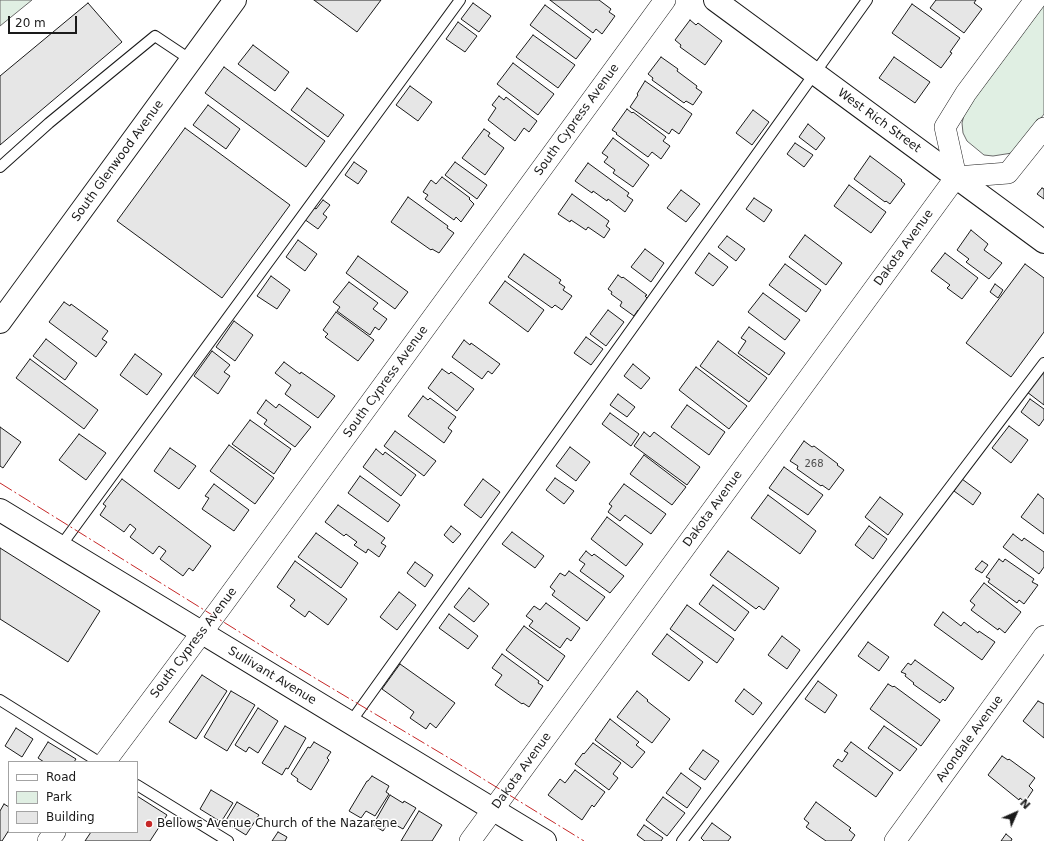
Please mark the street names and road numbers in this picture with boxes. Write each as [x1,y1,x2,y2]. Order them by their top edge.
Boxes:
street label: South Cypress Avenue [532,61,622,179]
street label: West Rich Street [835,86,923,156]
street label: South Glenwood Avenue [69,97,167,225]
street label: Dakota Avenue [871,207,937,289]
street label: South Cypress Avenue [341,323,431,441]
street label: Dakota Avenue [680,468,746,550]
street label: South Cypress Avenue [148,585,240,701]
street label: Sullivant Avenue [225,644,319,708]
street label: Avondale Avenue [934,693,1006,785]
street label: Dakota Avenue [489,730,555,812]

